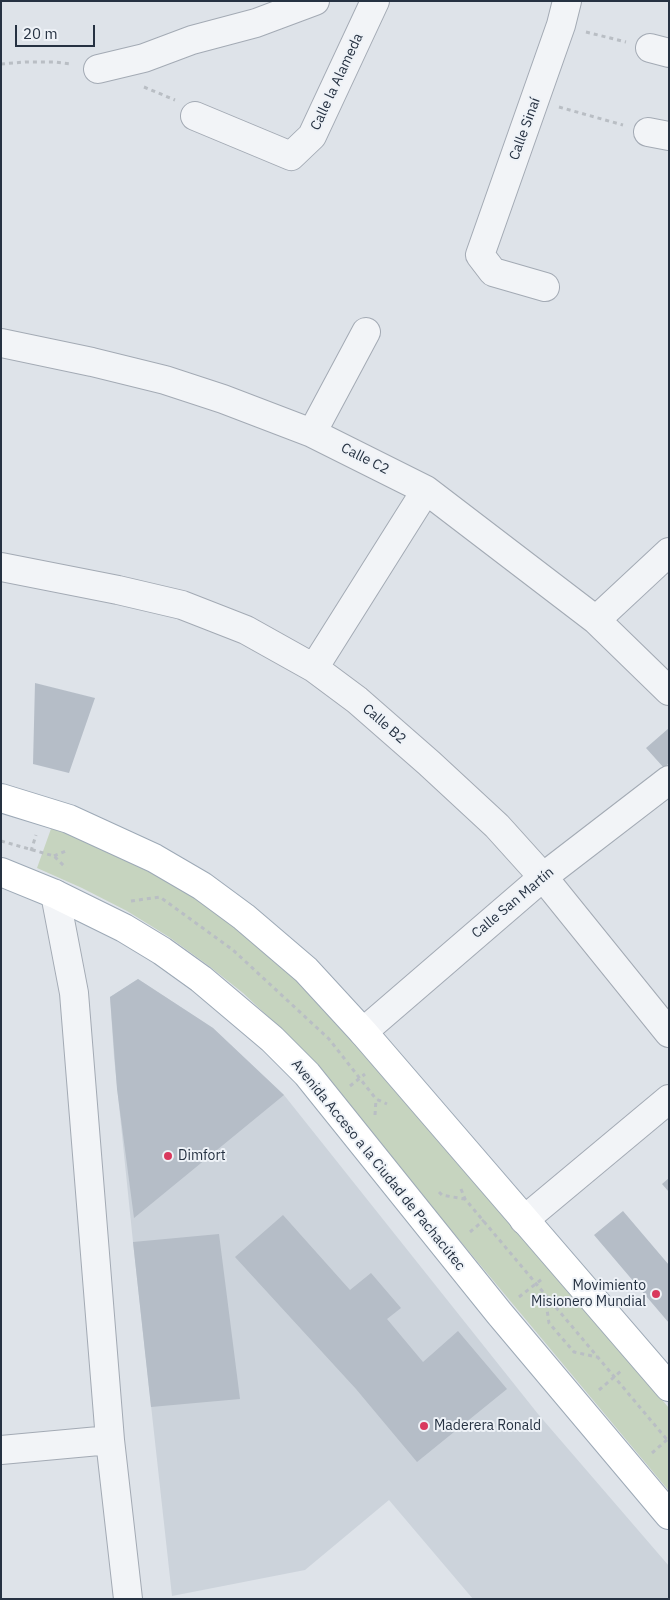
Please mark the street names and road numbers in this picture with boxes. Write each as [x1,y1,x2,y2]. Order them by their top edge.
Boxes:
street label: Calle la Alameda [307,31,367,133]
street label: Calle Sinaí [506,95,544,163]
street label: Calle C2 [338,440,392,478]
street label: Calle B2 [359,701,409,747]
street label: Calle San Martín [469,864,557,942]
street label: Avenida Acceso a la Ciudad de Pachacútec [288,1056,468,1274]

